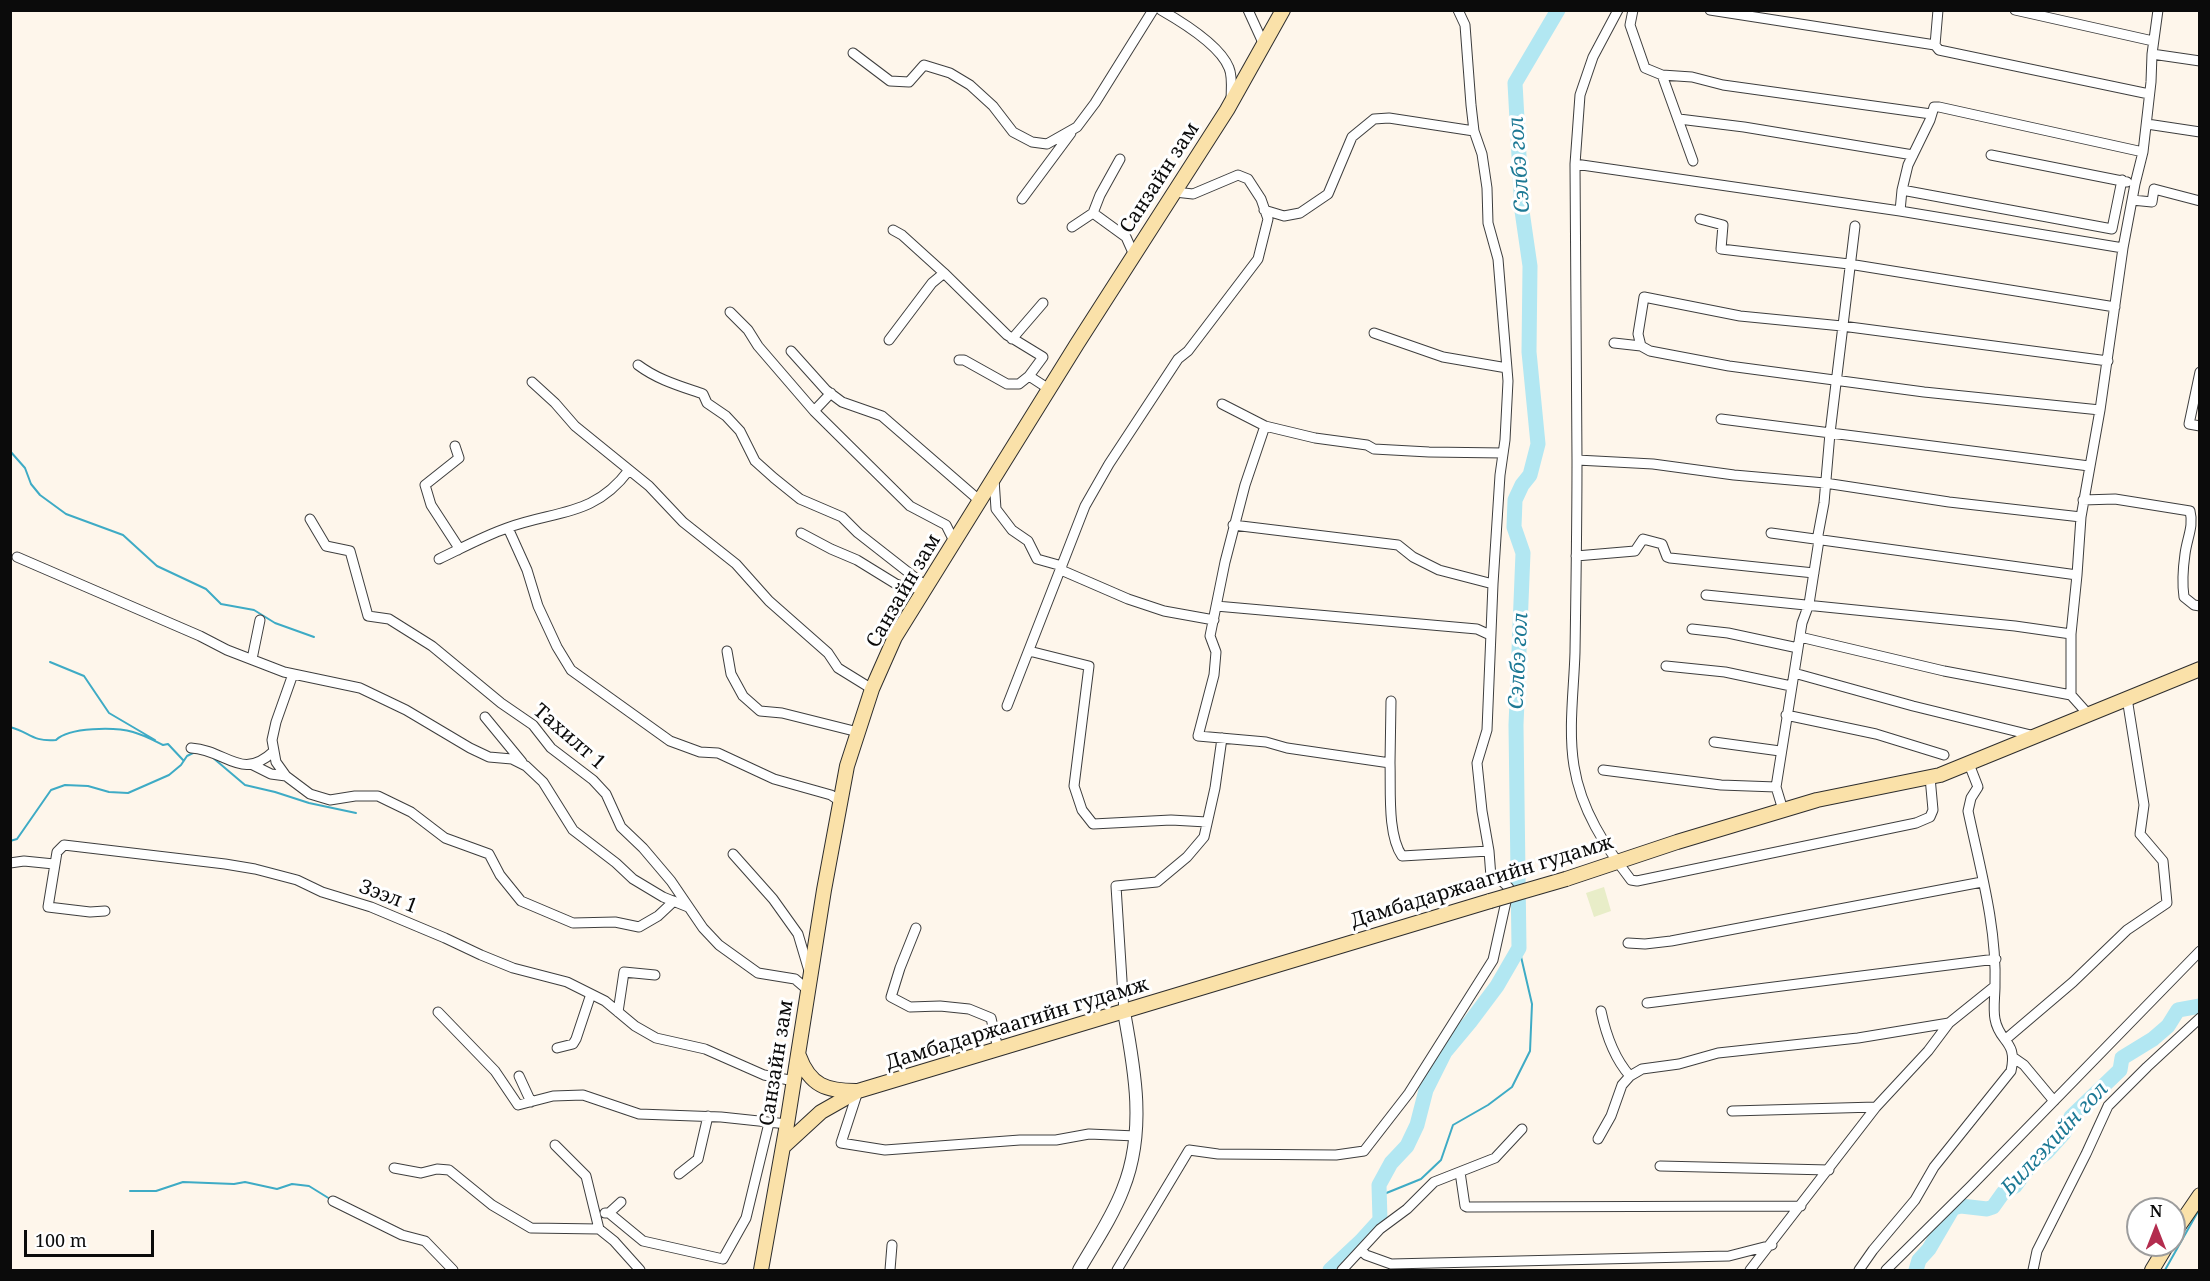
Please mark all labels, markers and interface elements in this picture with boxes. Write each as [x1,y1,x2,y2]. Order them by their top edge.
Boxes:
water label: Сэлбэ гол [1504,116,1536,214]
street label: Санзайн зам [1115,118,1205,238]
street label: Санзайн зам [862,530,946,652]
water label: Сэлбэ гол [1504,612,1534,710]
street label: Тахилт 1 [528,699,610,775]
street label: Дамбадаржаагийн гудамж [1348,831,1616,933]
street label: Зээл 1 [356,875,420,919]
street label: Дамбадаржаагийн гудамж [883,973,1151,1075]
street label: Санзайн зам [755,998,799,1128]
water label: Билгэхийн гол [1996,1077,2114,1201]
north arrow [2126,1197,2186,1257]
text: N [2150,1200,2162,1222]
scale bar [27,1218,158,1256]
text: 100 m [35,1228,87,1252]

